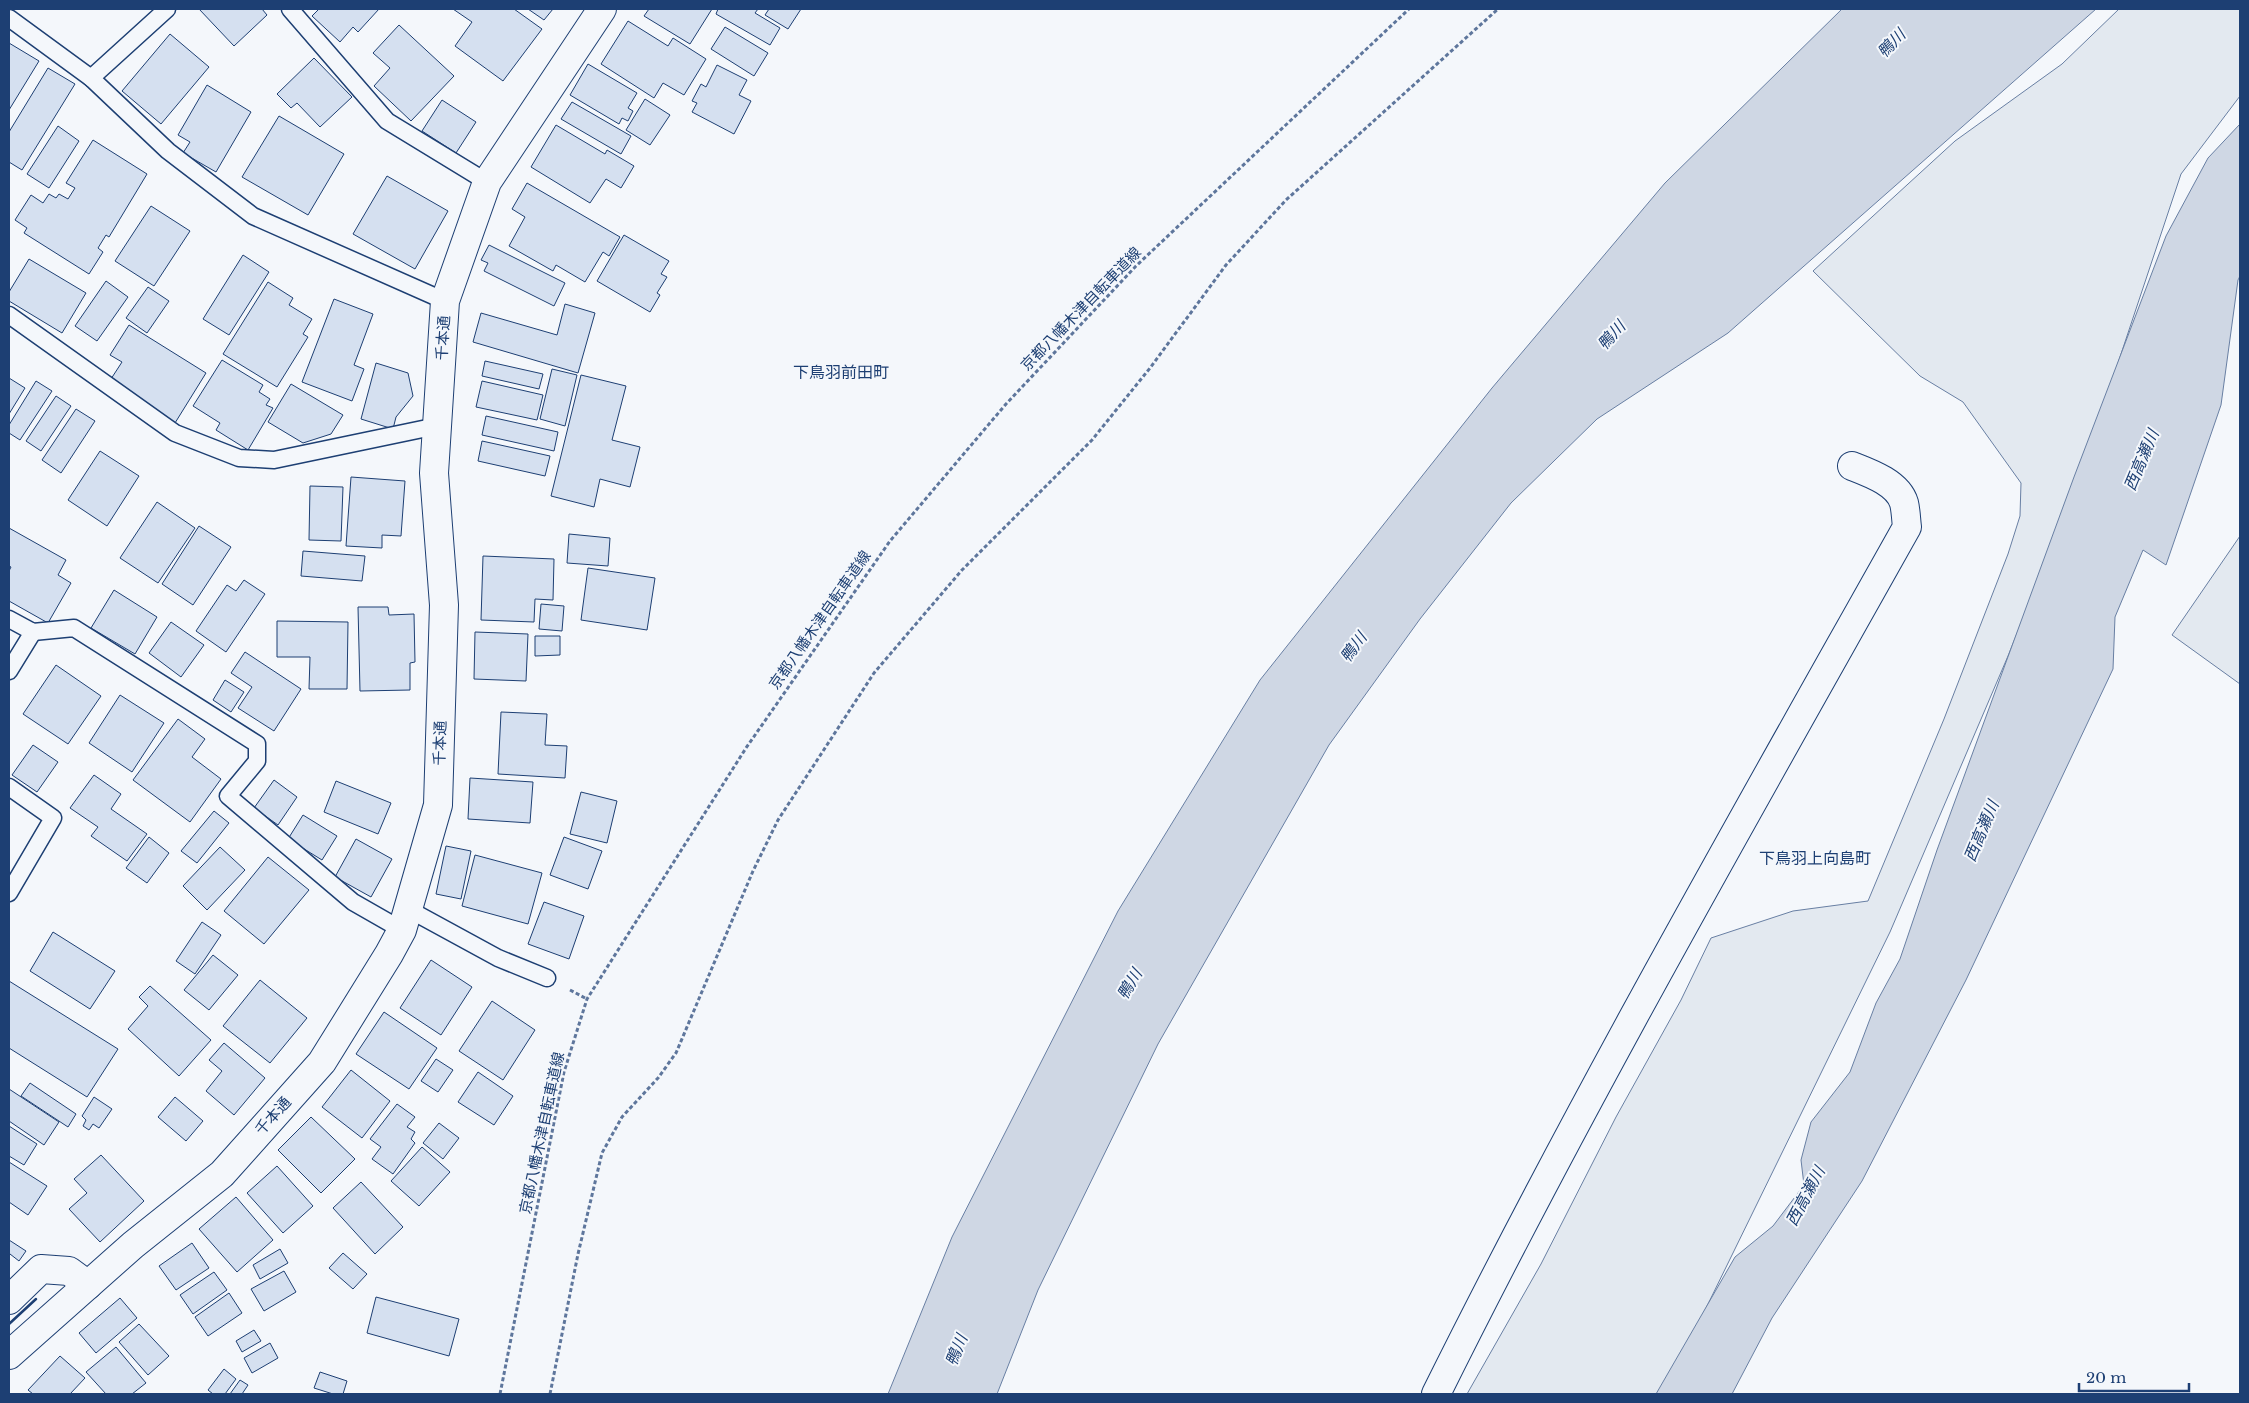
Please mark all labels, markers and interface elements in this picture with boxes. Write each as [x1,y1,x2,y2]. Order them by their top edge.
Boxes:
water label: 鴨川 [1873,23,1911,61]
street label: 京都八幡木津自転車道線 [1016,243,1145,375]
street label: 千本通 [431,315,454,361]
water label: 鴨川 [1593,315,1630,354]
district label: 下鳥羽前田町 [793,362,889,382]
water label: 西高瀬川 [2119,425,2163,493]
street label: 京都八幡木津自転車道線 [764,547,875,693]
water label: 鴨川 [1335,627,1372,666]
street label: 千本通 [429,720,450,766]
water label: 西高瀬川 [1959,796,2003,864]
district label: 下鳥羽上向島町 [1759,848,1871,868]
water label: 鴨川 [1112,963,1147,1003]
street label: 京都八幡木津自転車道線 [515,1050,568,1216]
street label: 千本通 [251,1093,295,1139]
water label: 西高瀬川 [1781,1161,1830,1229]
water label: 鴨川 [941,1330,972,1369]
scale bar [2079,1360,2189,1392]
text: 20 m [2086,1368,2126,1387]

